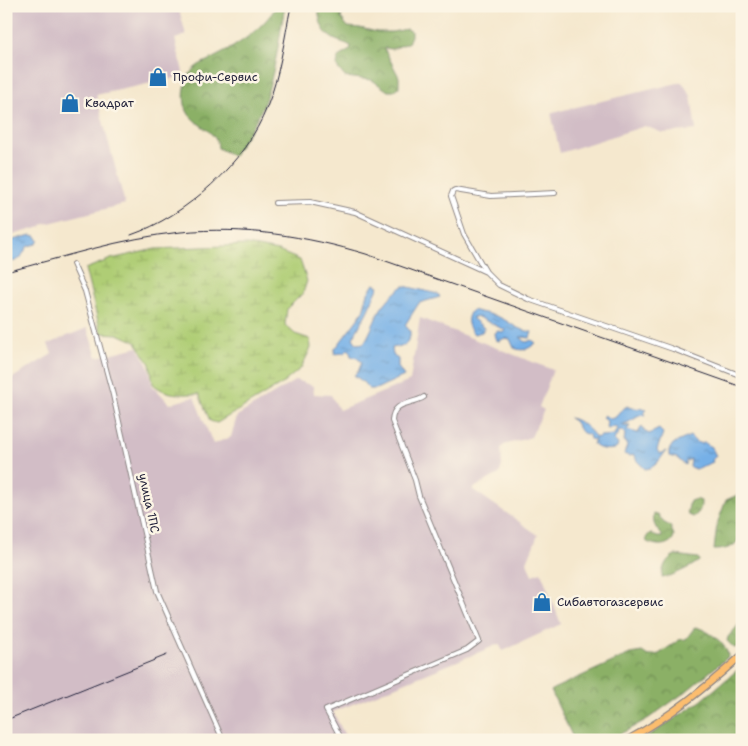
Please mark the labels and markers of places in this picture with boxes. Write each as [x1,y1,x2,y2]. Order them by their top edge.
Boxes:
shop icon: Профи-Сервис [147,66,169,88]
place label: Профи-Сервис [173,69,258,85]
shop icon: Квадрат [59,92,81,114]
place label: Квадрат [85,95,135,111]
shop icon: Сибавтогазсервис [531,591,553,613]
place label: Сибавтогазсервис [557,594,663,610]

